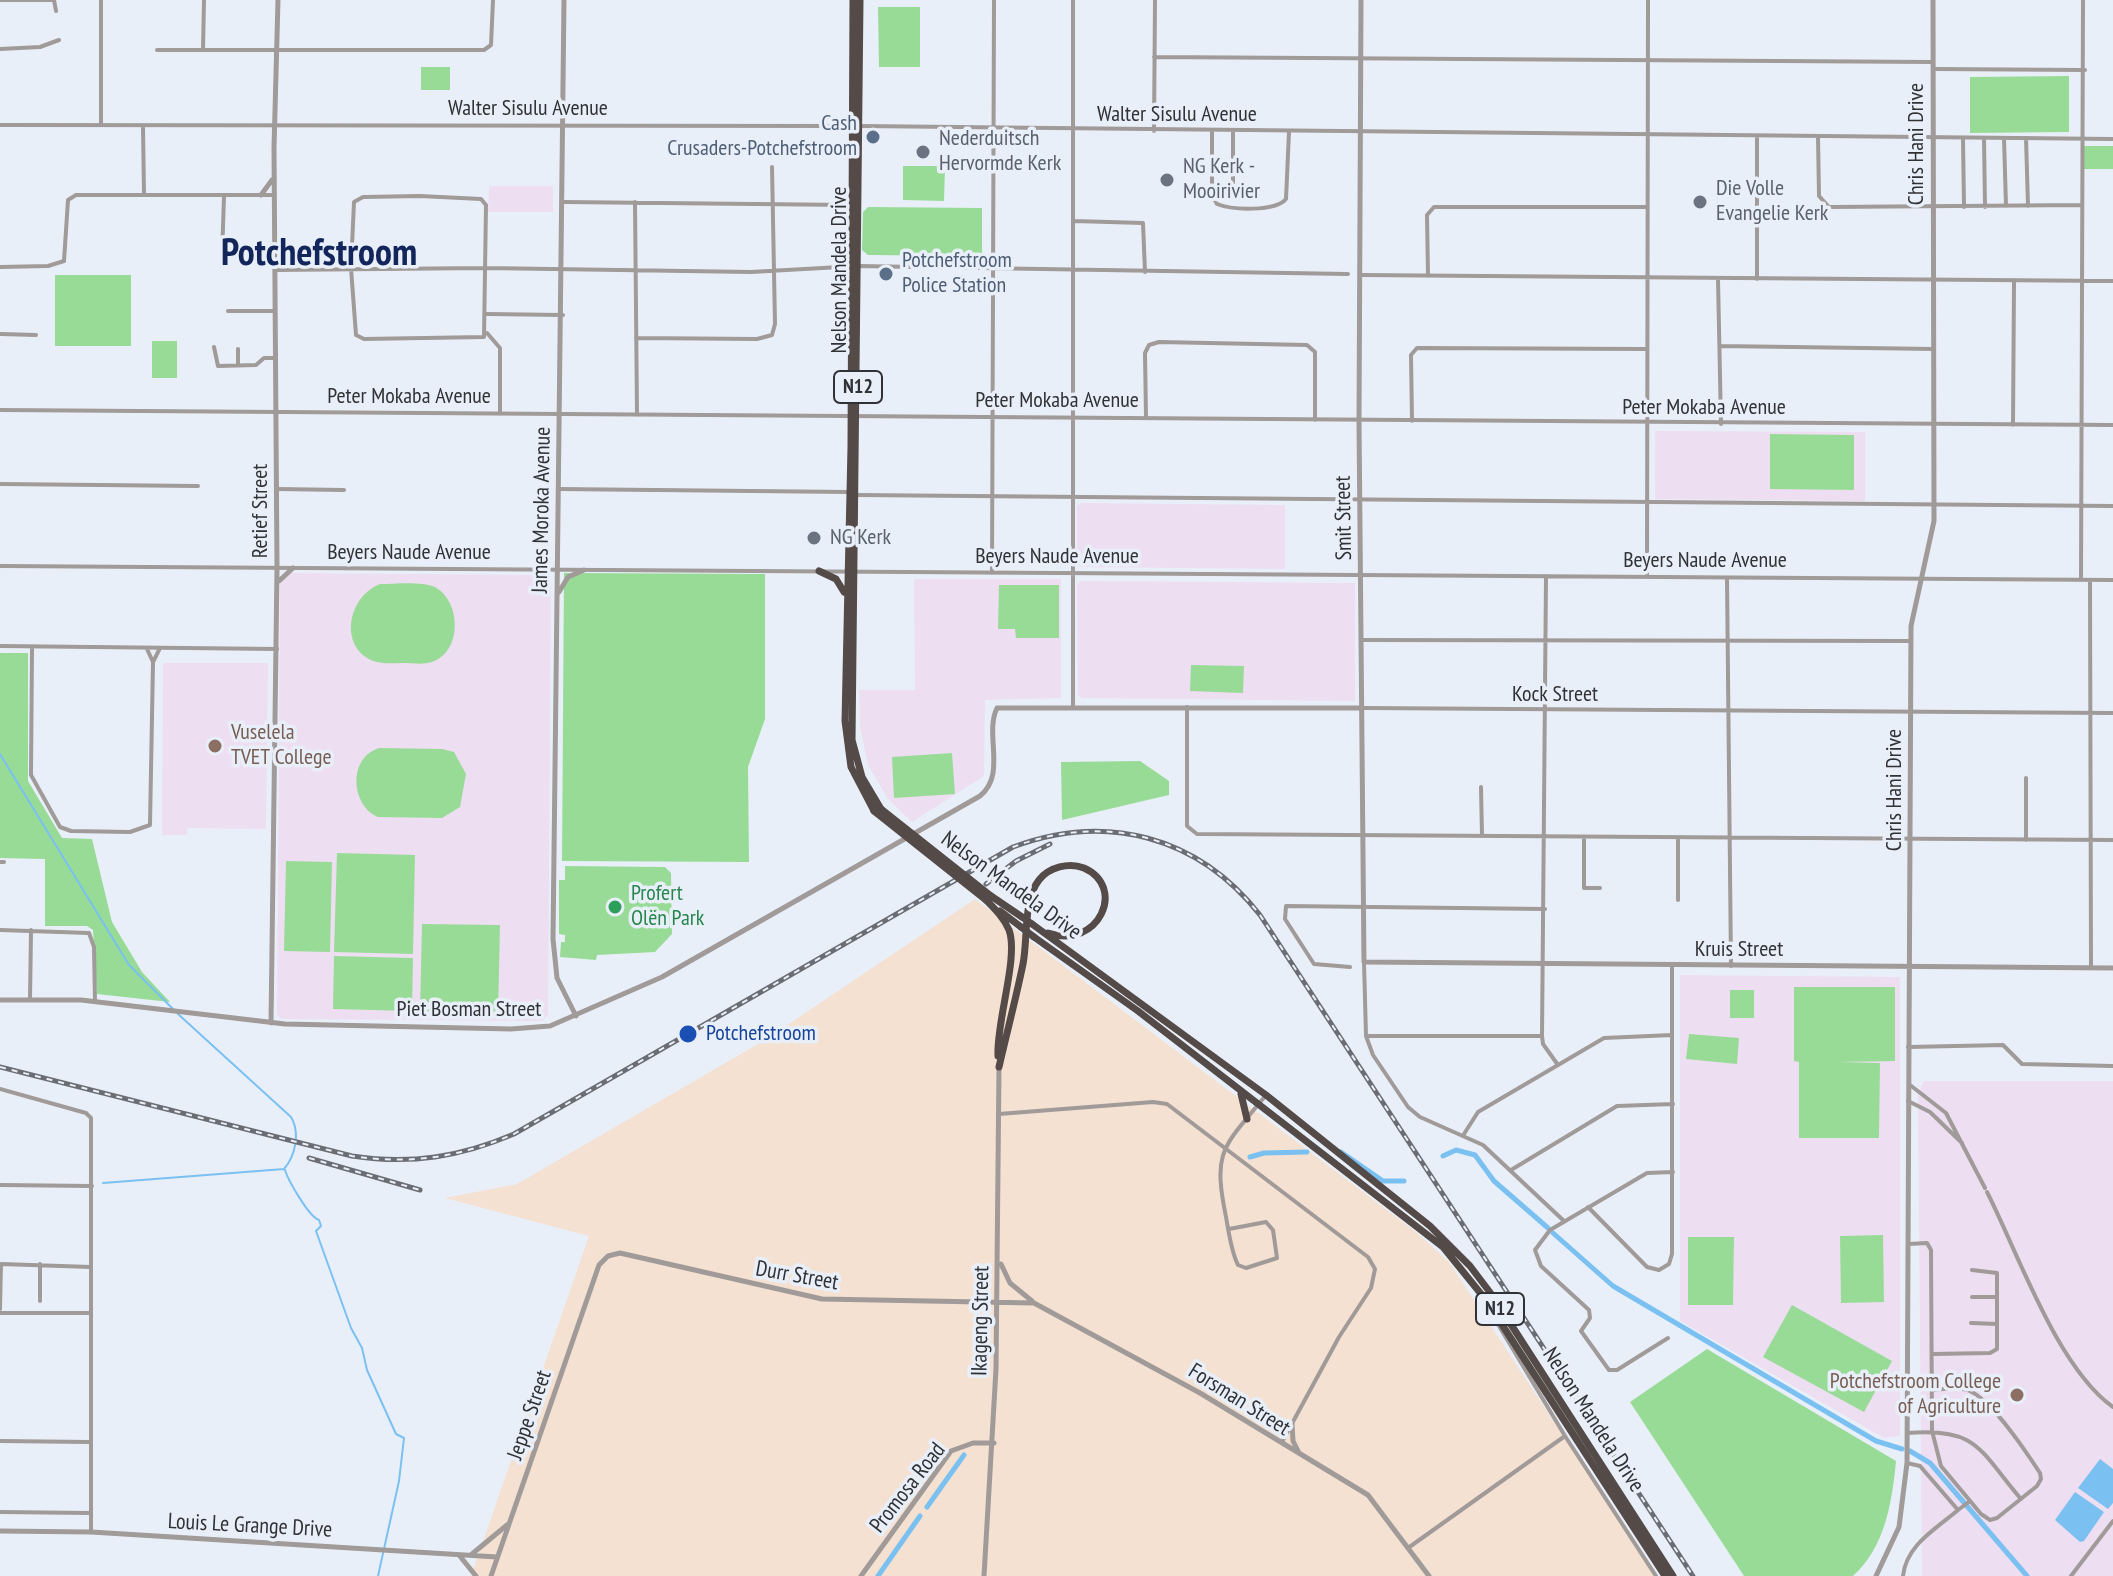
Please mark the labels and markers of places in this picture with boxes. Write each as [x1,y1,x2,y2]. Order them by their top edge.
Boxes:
place label: Cash Crusaders-Potchefstroom [667,111,857,162]
place label: Nederduitsch Hervormde Kerk [939,126,1061,178]
marker: Cash Crusaders-Potchefstroom [864,128,882,146]
marker: Nederduitsch Hervormde Kerk [914,143,932,161]
place label: NG Kerk - Mooirivier [1183,154,1260,206]
marker: NG Kerk - Mooirivier [1158,171,1176,189]
place label: Die Volle Evangelie Kerk [1716,176,1828,228]
marker: Die Volle Evangelie Kerk [1691,193,1709,211]
place label: Potchefstroom Police Station [902,248,1012,300]
marker: Potchefstroom Police Station [877,265,895,283]
place label: NG Kerk [830,525,891,551]
marker: NG Kerk [805,529,823,547]
place label: Vuselela TVET College [231,720,331,772]
marker: Vuselela TVET College [206,737,224,755]
place label: Profert Olën Park [631,881,704,932]
marker: Profert Olën Park [606,898,624,916]
place label: Potchefstroom [706,1021,816,1047]
marker: Potchefstroom [677,1023,699,1045]
place label: Potchefstroom College of Agriculture [1830,1369,2001,1420]
marker: Potchefstroom College of Agriculture [2008,1386,2026,1404]

